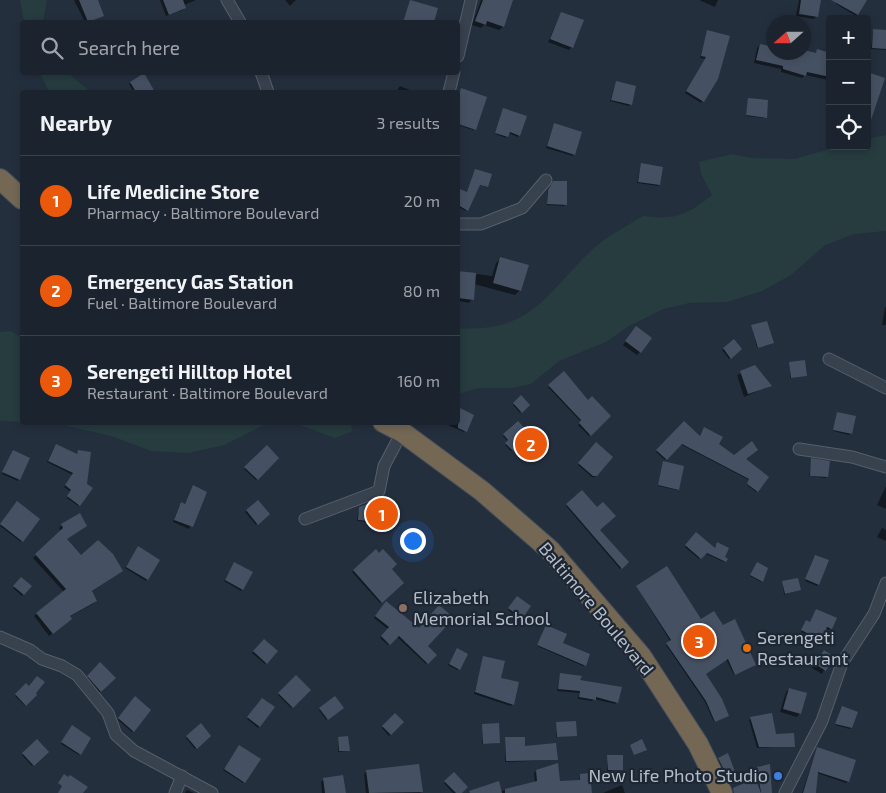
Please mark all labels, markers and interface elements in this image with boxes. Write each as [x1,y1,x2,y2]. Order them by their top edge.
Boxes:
north arrow [766,15,811,60]
map controls [826,15,871,150]
button: + [826,15,871,60]
search box [20,20,460,75]
icon: search [38,34,66,62]
text: Search here [78,36,180,59]
button: − [826,60,871,105]
button: locate [826,105,871,150]
text: Nearby [40,110,112,135]
text: 3 results [377,113,440,132]
text: Life Medicine Store [87,180,259,203]
text: 1 [53,191,59,210]
text: 20 m [404,191,440,210]
text: Pharmacy · Baltimore Boulevard [87,203,320,222]
text: Emergency Gas Station [87,270,293,293]
text: 2 [51,281,61,300]
text: 80 m [403,281,440,300]
text: Fuel · Baltimore Boulevard [87,293,277,312]
text: Serengeti Hilltop Hotel [87,360,292,383]
text: 3 [51,371,61,390]
text: 160 m [397,371,440,390]
text: Restaurant · Baltimore Boulevard [87,383,328,402]
pin: 2 [515,425,547,463]
pin: 1 [366,495,398,533]
your location [400,528,426,554]
street label: Baltimore Boulevard [534,537,659,680]
place label: Elizabeth Memorial School [413,586,551,629]
marker: Elizabeth Memorial School [397,602,409,614]
pin: 3 [683,622,715,660]
place label: Serengeti Restaurant [757,626,848,669]
marker: Serengeti Restaurant [741,642,753,654]
place label: New Life Photo Studio [589,764,768,786]
marker: New Life Photo Studio [772,770,784,782]

